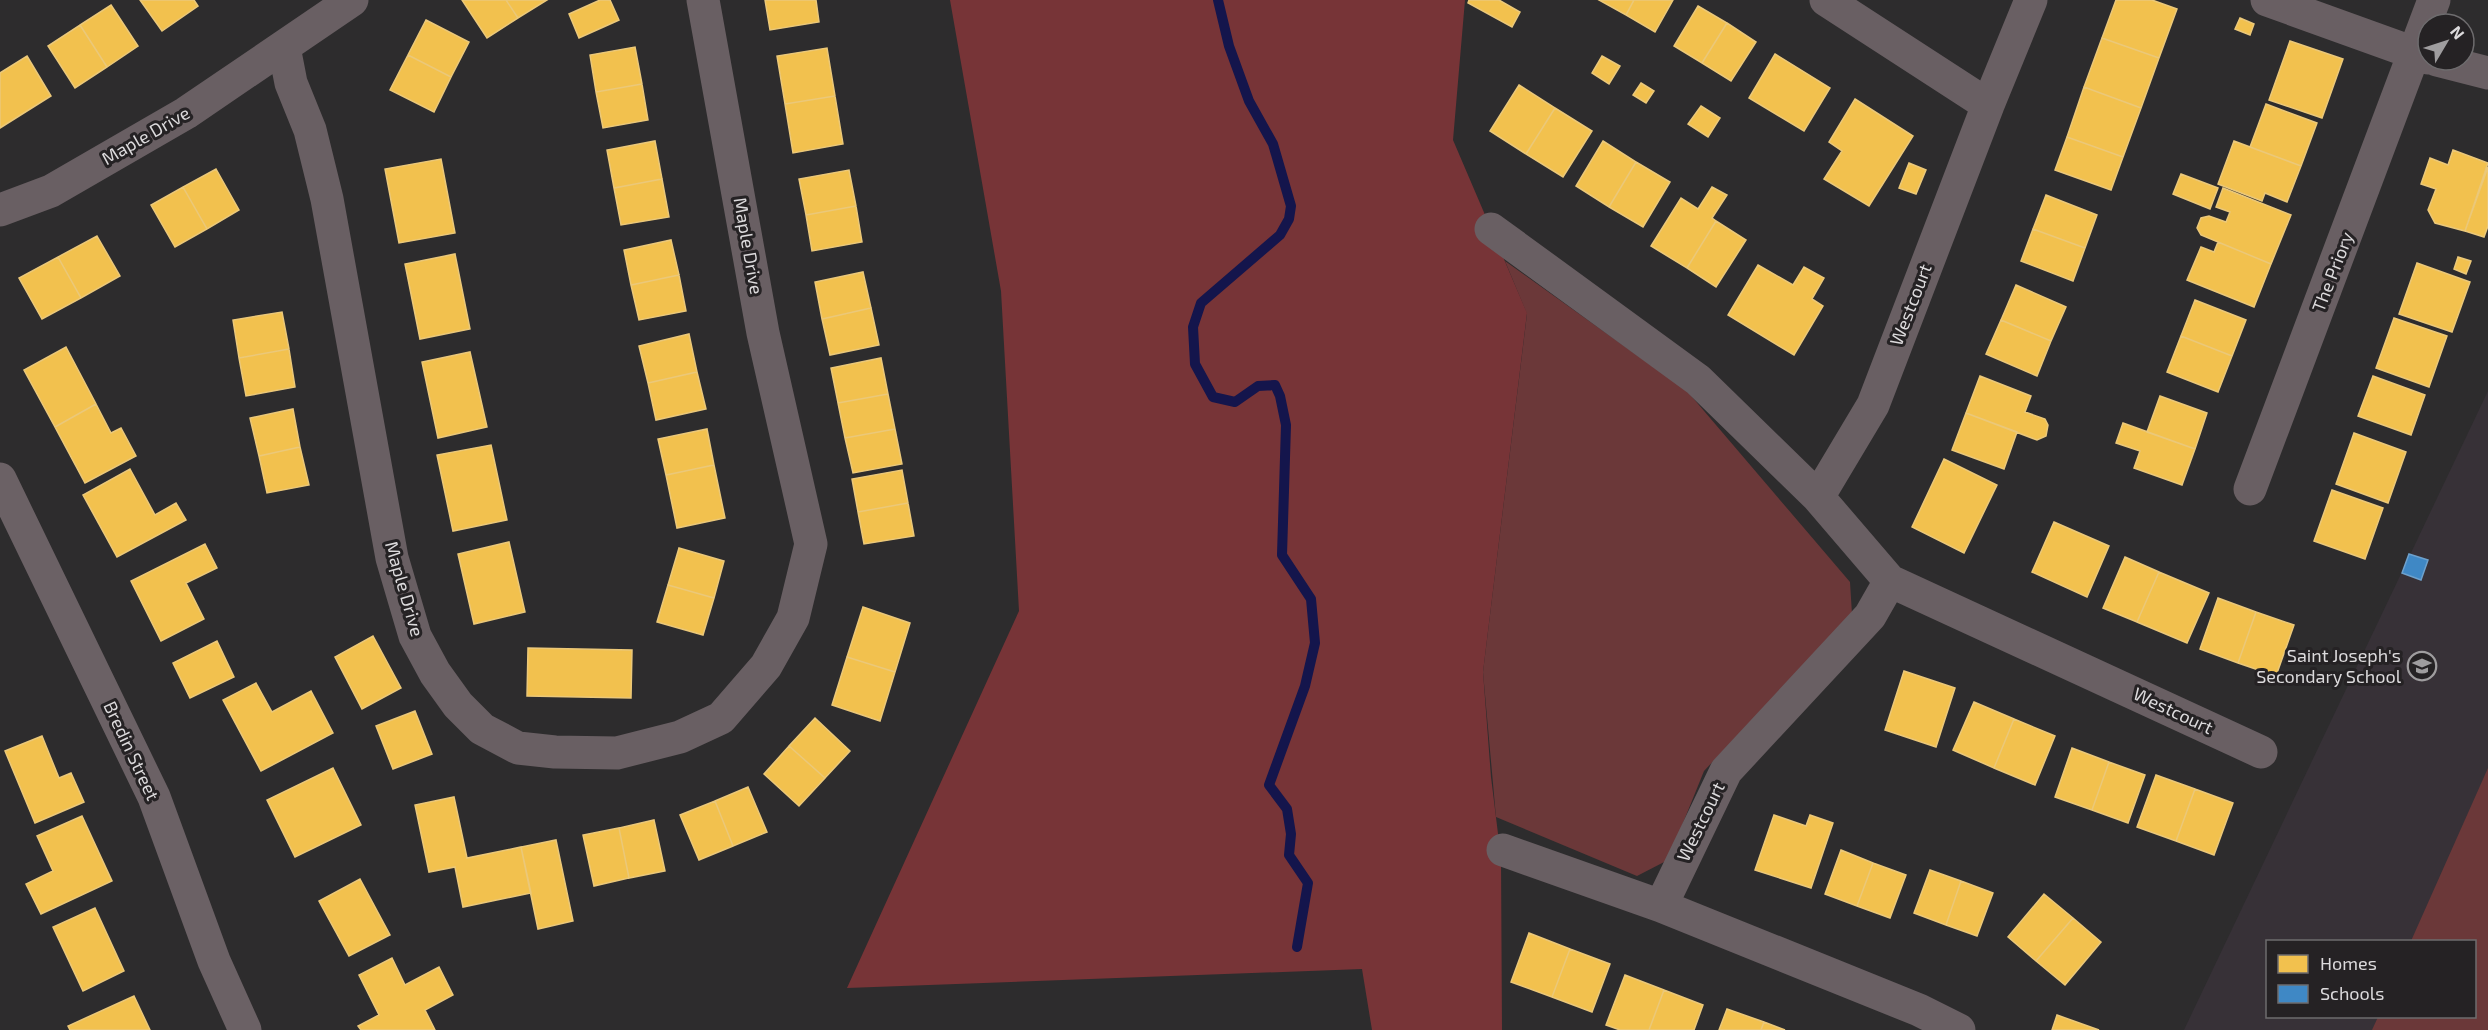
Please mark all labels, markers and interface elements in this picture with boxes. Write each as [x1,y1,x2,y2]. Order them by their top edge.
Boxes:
north arrow [2416,12,2476,72]
text: N [2447,22,2469,43]
street label: Maple Drive [98,101,193,169]
street label: Maple Drive [730,196,768,296]
street label: The Priory [2307,228,2358,315]
street label: Westcourt [1884,261,1936,349]
street label: Maple Drive [381,539,429,639]
place label: Saint Joseph's Secondary School [2256,644,2402,687]
school or university icon: Saint Joseph's Secondary School [2406,650,2438,682]
street label: Westcourt [2130,682,2217,738]
street label: Bredin Street [99,697,165,804]
street label: Westcourt [1671,778,1729,865]
legend [2266,940,2476,1018]
text: Homes [2320,952,2377,974]
text: Schools [2320,982,2384,1004]

